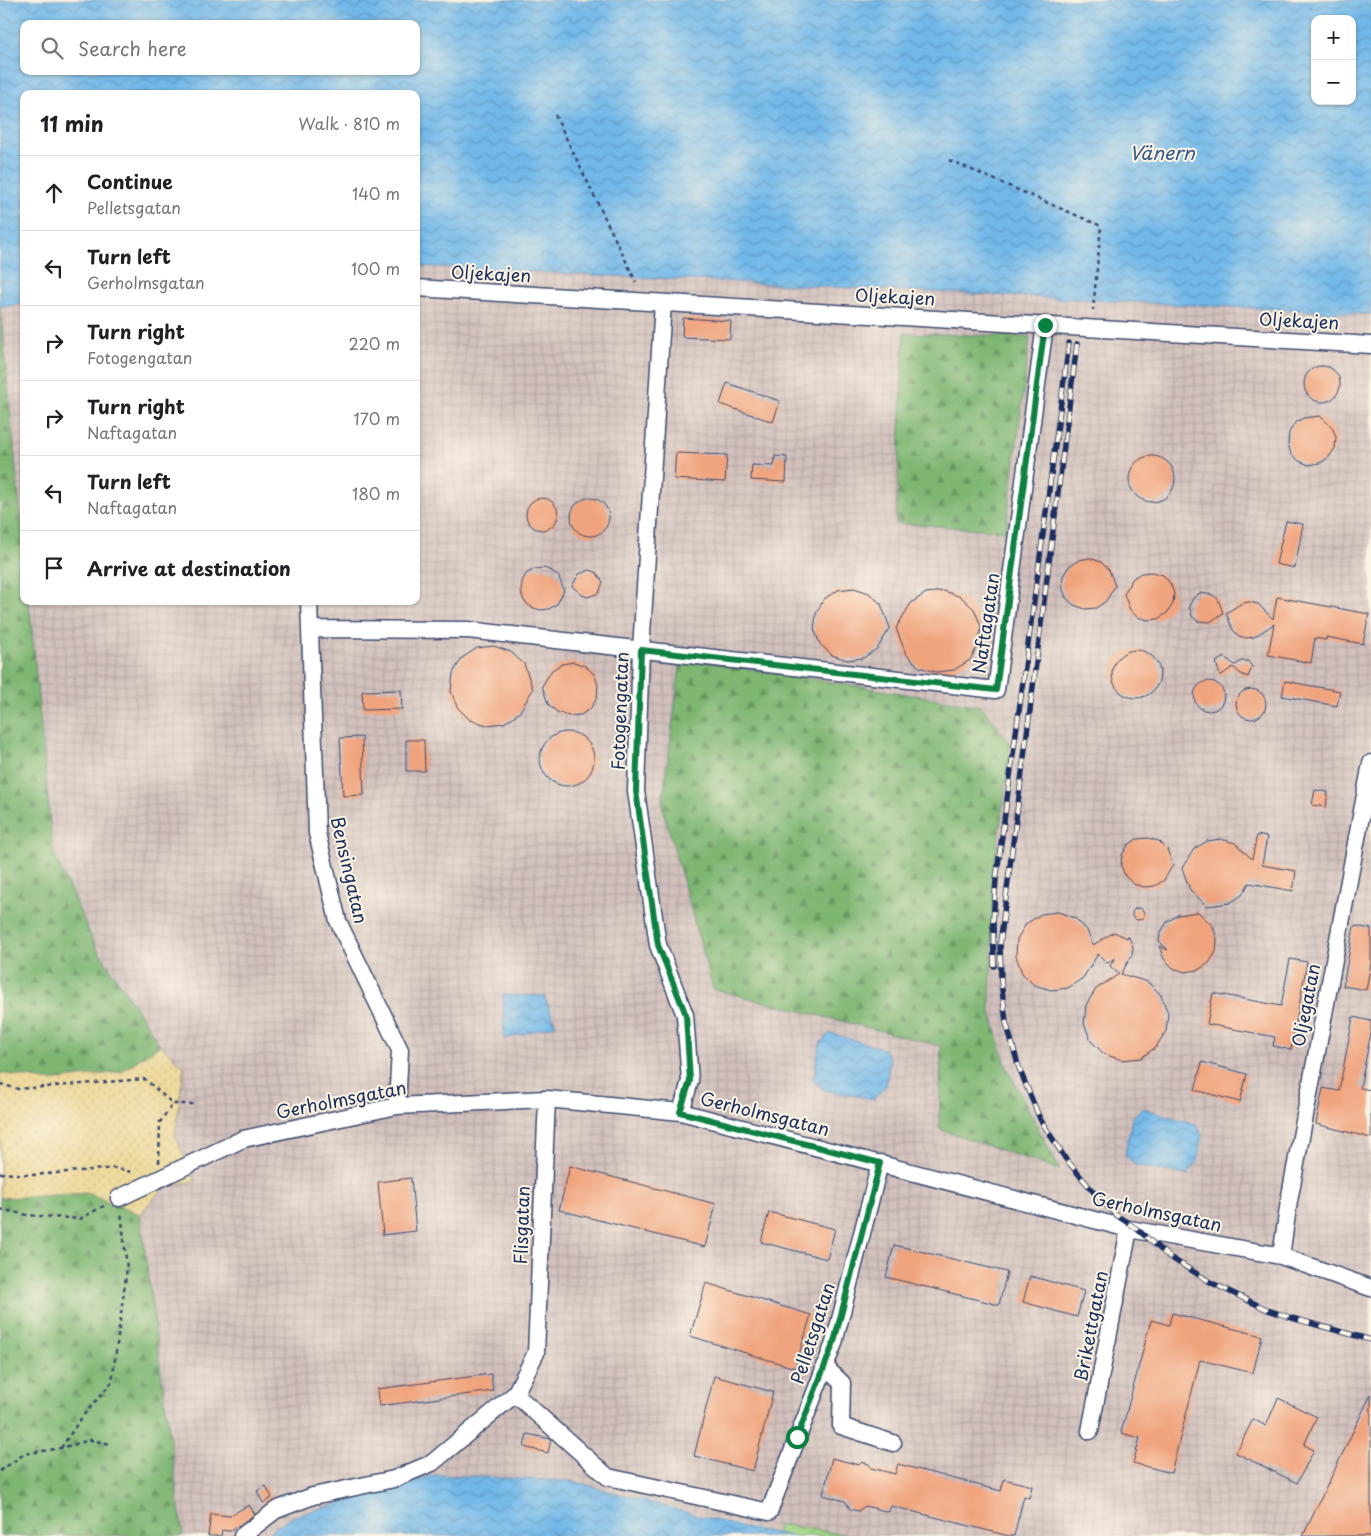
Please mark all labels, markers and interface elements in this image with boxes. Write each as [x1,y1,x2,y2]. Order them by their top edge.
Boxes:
map controls [1311,15,1356,105]
button: + [1311,15,1356,60]
search box [20,20,420,75]
icon: search [38,34,66,62]
text: Search here [78,34,187,62]
button: − [1311,60,1356,105]
text: 11 min [40,107,104,139]
text: Walk · 810 m [299,111,400,135]
water label: Vänern [1129,138,1196,166]
text: Continue [87,167,173,195]
icon: ahead [40,179,68,207]
text: 140 m [352,181,400,205]
text: Pelletsgatan [87,195,181,219]
text: Turn left [87,242,171,270]
icon: left [40,254,68,282]
text: 100 m [351,256,400,280]
street label: Oljekajen [450,257,532,289]
text: Gerholmsgatan [87,270,205,294]
street label: Oljekajen [854,280,936,312]
street label: Oljekajen [1258,304,1340,336]
route end [1034,314,1057,337]
text: Turn right [87,317,185,345]
icon: right [40,329,68,357]
text: 220 m [349,331,400,355]
text: Fotogengatan [87,345,192,369]
text: Turn right [87,392,185,420]
icon: right [40,404,68,432]
text: 170 m [354,406,400,430]
text: Naftagatan [87,420,177,444]
text: Turn left [87,467,171,495]
icon: left [40,479,68,507]
text: 180 m [352,481,400,505]
text: Naftagatan [87,495,177,519]
icon: arrive [40,554,68,582]
text: Arrive at destination [87,554,291,582]
street label: Naftagatan [965,571,1005,675]
street label: Fotogengatan [603,651,635,771]
street label: Bensingatan [325,814,375,926]
street label: Oljegatan [1284,961,1326,1049]
street label: Gerholmsgatan [273,1073,409,1125]
street label: Gerholmsgatan [698,1084,832,1142]
street label: Gerholmsgatan [1089,1184,1225,1238]
street label: Flisgatan [506,1185,536,1265]
street label: Brikettgatan [1066,1268,1114,1384]
street label: Pelletsgatan [783,1279,841,1387]
route start [786,1426,809,1449]

